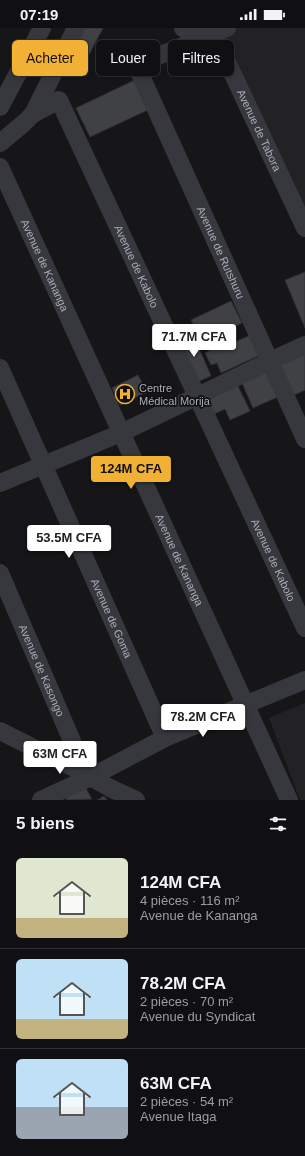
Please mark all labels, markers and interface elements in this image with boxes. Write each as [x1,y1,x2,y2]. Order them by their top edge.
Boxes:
text: 07:19 [20,6,58,23]
chip: Acheter [12,40,88,76]
chip: Louer [96,40,160,76]
chip: Filtres [168,40,234,76]
street label: Avenue de Tabora [235,87,284,174]
street label: Avenue de Rutshuru [195,204,247,301]
street label: Avenue de Kananga [19,217,71,314]
street label: Avenue de Kabolo [112,223,161,310]
pin: 71.7M CFA [148,324,240,358]
text: 71.7M CFA [161,329,227,344]
place label: Centre Médical Morija [139,382,211,407]
hospital icon: Centre Médical Morija [114,383,136,405]
pin: 124M CFA [90,456,172,490]
text: 124M CFA [100,461,162,476]
street label: Avenue de Kananga [153,512,206,609]
street label: Avenue de Kabolo [249,517,298,603]
pin: 53.5M CFA [23,525,115,559]
text: 53.5M CFA [36,530,102,545]
street label: Avenue de Goma [89,577,135,661]
street label: Avenue de Kasongo [17,623,67,718]
pin: 78.2M CFA [157,704,249,738]
text: 78.2M CFA [170,709,236,724]
pin: 63M CFA [23,741,97,775]
text: 63M CFA [33,746,87,761]
icon: filters [267,813,289,835]
text: 5 biens [16,814,75,833]
text: 124M CFA [140,873,221,892]
icon: home [48,874,96,922]
text: 4 pièces · 116 m² [140,893,239,908]
text: Avenue de Kananga [140,908,258,923]
text: 78.2M CFA [140,974,226,993]
icon: home [48,975,96,1023]
text: 2 pièces · 70 m² [140,994,233,1009]
text: Avenue du Syndicat [140,1009,255,1024]
text: 63M CFA [140,1074,212,1093]
icon: home [48,1075,96,1123]
text: 2 pièces · 54 m² [140,1094,233,1109]
text: Avenue Itaga [140,1109,216,1124]

